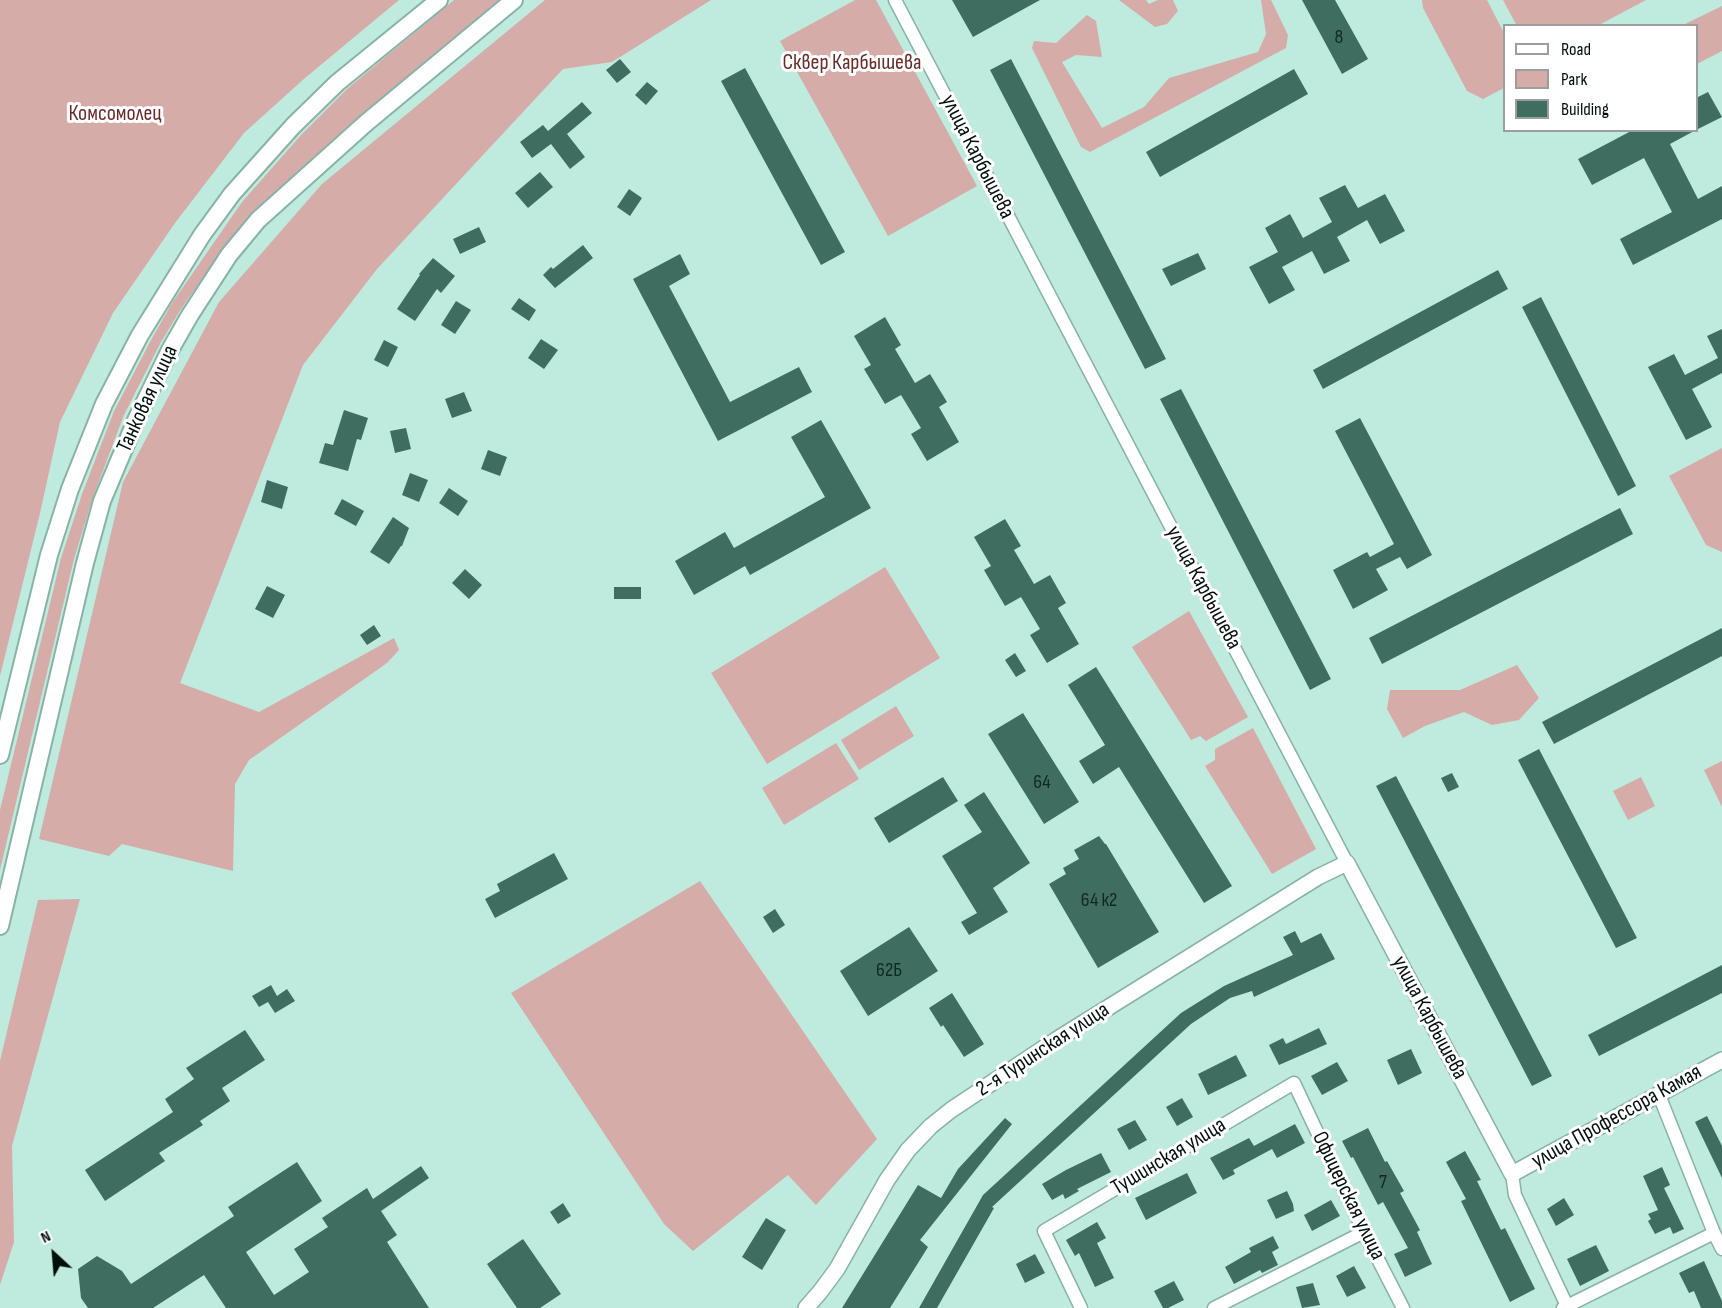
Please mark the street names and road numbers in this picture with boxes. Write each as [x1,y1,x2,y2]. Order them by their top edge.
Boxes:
street label: улица Карбышева [934,90,1020,224]
street label: Танковая улица [112,341,184,457]
street label: улица Карбышева [1159,522,1247,654]
street label: улица Карбышева [1385,952,1473,1084]
street label: 2-я Туринская улица [971,997,1115,1103]
street label: улица Профессора Камая [1527,1059,1707,1175]
street label: Тушинская улица [1107,1112,1231,1202]
street label: Офицерская улица [1306,1127,1390,1265]

